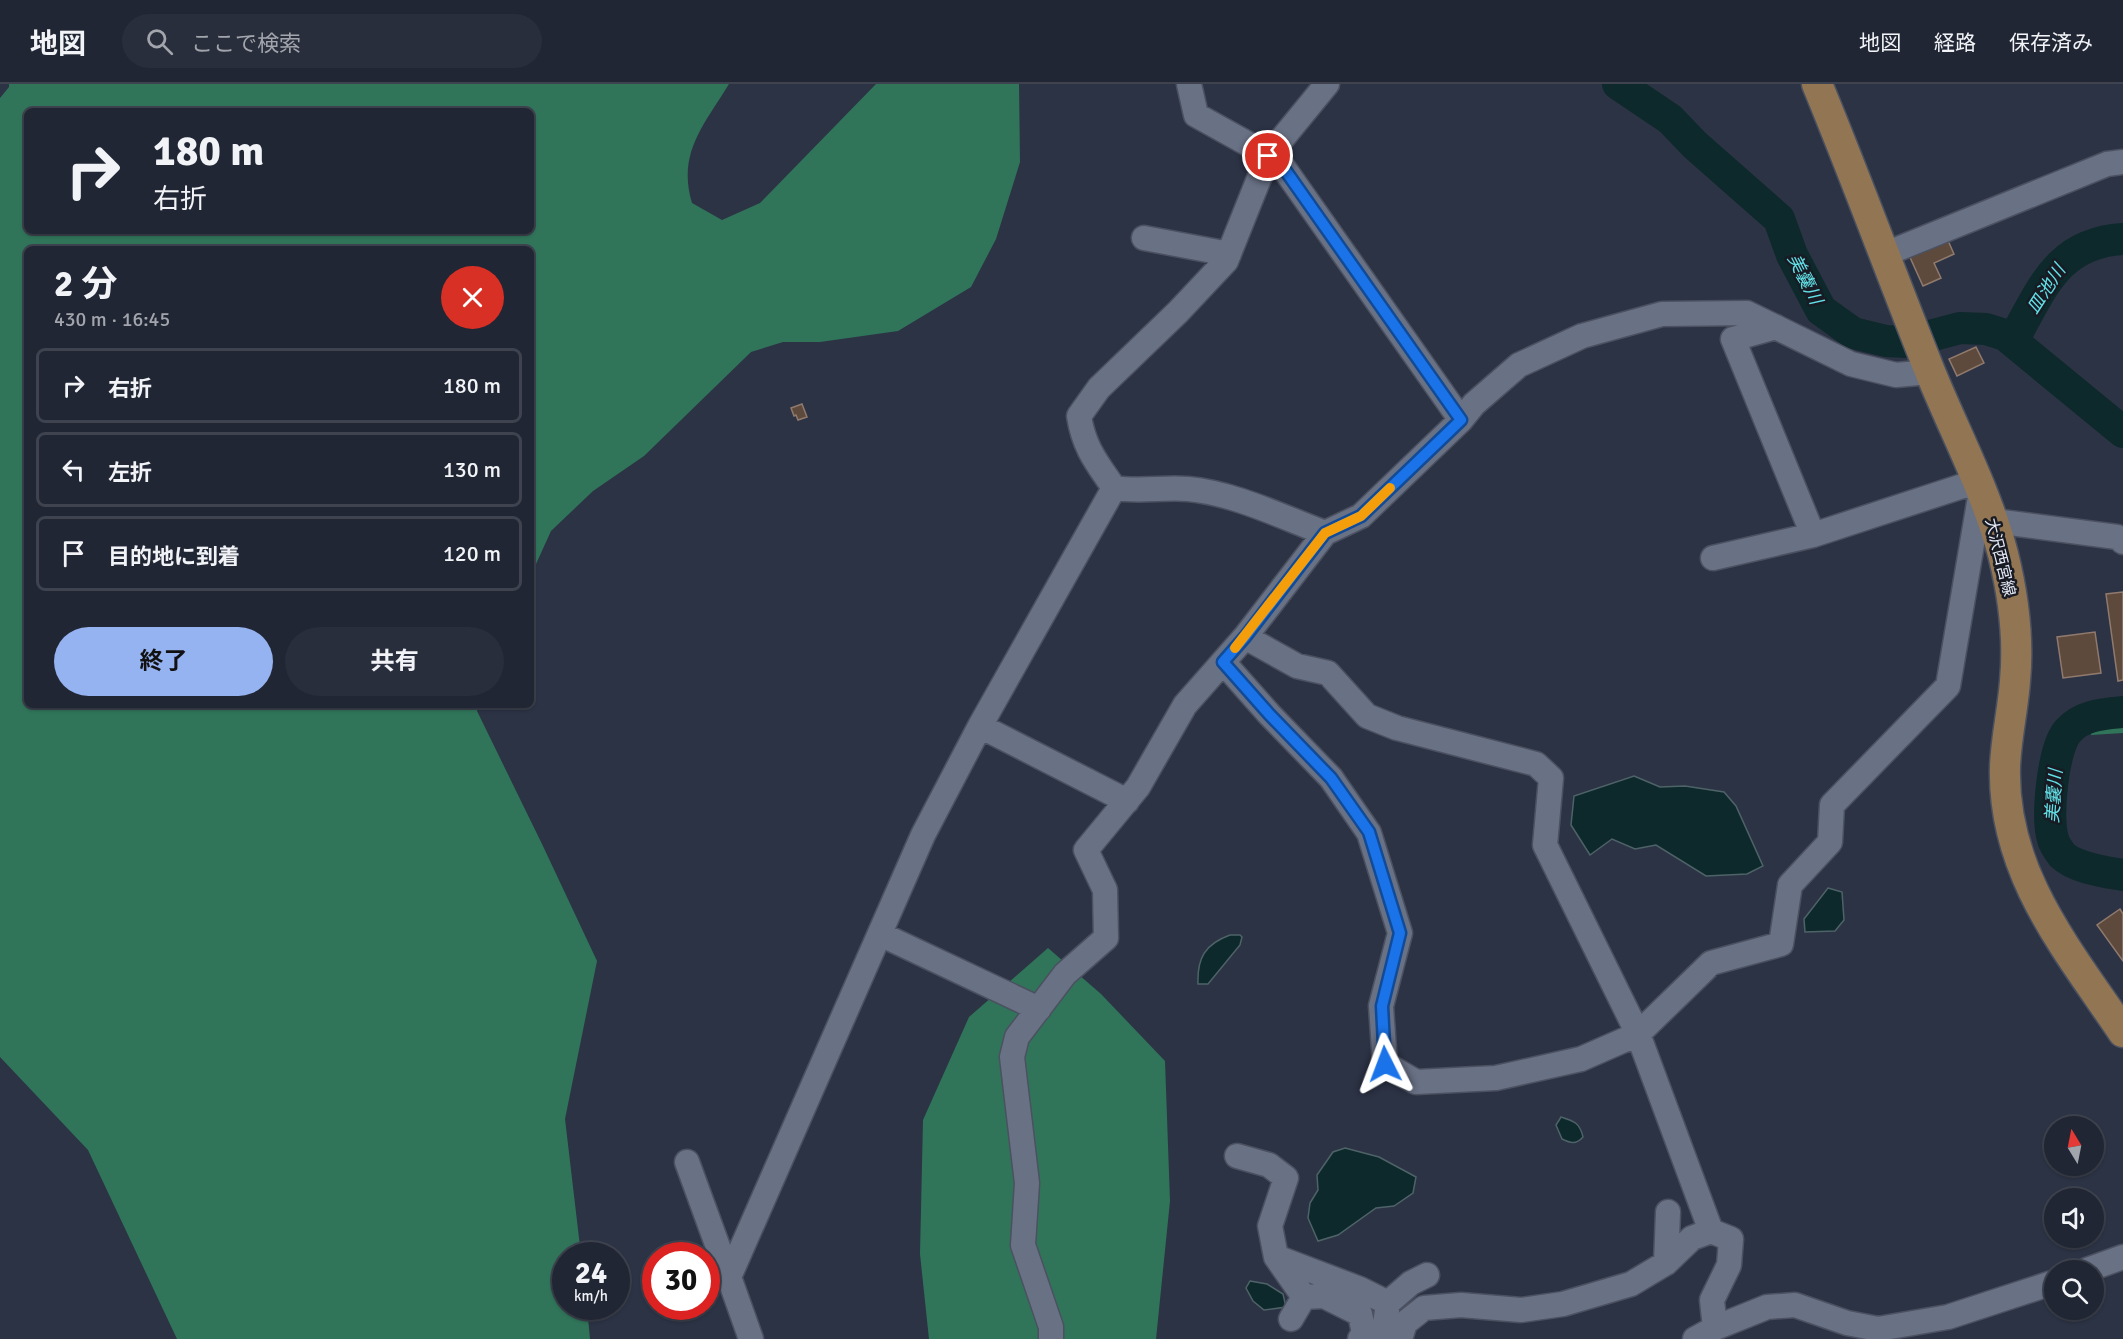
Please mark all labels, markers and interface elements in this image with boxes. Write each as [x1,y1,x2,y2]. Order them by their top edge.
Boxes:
search box [122,14,542,68]
icon: search [143,25,176,58]
text: 地図 [30,27,86,61]
text: ここで検索 [191,30,301,57]
text: 地図 [1859,30,1901,56]
text: 経路 [1934,30,1976,56]
text: 保存済み [2009,30,2093,56]
text: 180 m [153,126,264,177]
pin [1242,130,1293,181]
icon: right [54,132,132,210]
icon: arrive [1251,139,1284,172]
text: 右折 [153,183,207,216]
water label: 美嚢川 [1783,250,1828,310]
water label: 皿池川 [2022,259,2071,318]
text: 2 分 [54,262,117,307]
button: close [441,266,504,329]
text: 430 m · 16:45 [54,307,170,332]
icon: right [57,369,90,402]
text: 180 m [443,372,501,399]
text: 右折 [108,375,152,402]
icon: left [57,453,90,486]
text: 130 m [443,456,501,483]
text: 左折 [108,459,152,486]
street label: 大沢西宮線 [1981,516,2019,598]
icon: arrive [57,537,90,570]
text: 120 m [443,540,501,567]
text: 目的地に到着 [108,543,240,570]
button: 終了 [54,627,273,696]
button: 共有 [285,627,504,696]
water label: 美嚢川 [2041,766,2067,824]
position arrow [1353,1032,1417,1096]
north arrow [2044,1116,2104,1176]
map controls [2044,1116,2104,1320]
button: sound [2044,1188,2104,1248]
speed limit sign: 30 [642,1242,720,1320]
text: 24 [575,1255,607,1292]
button: search [2044,1260,2104,1320]
text: km/h [574,1287,608,1305]

